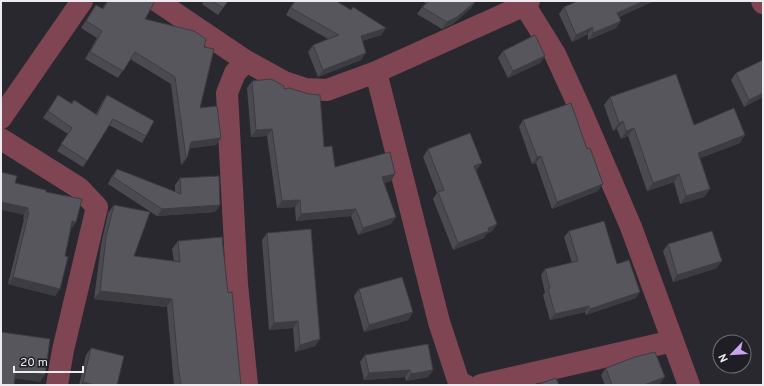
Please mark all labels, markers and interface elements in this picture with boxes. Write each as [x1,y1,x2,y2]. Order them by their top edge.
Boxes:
north arrow [712,334,752,374]
scale bar [14,348,83,374]
text: N [716,351,732,364]
text: 20 m [20,355,48,371]

